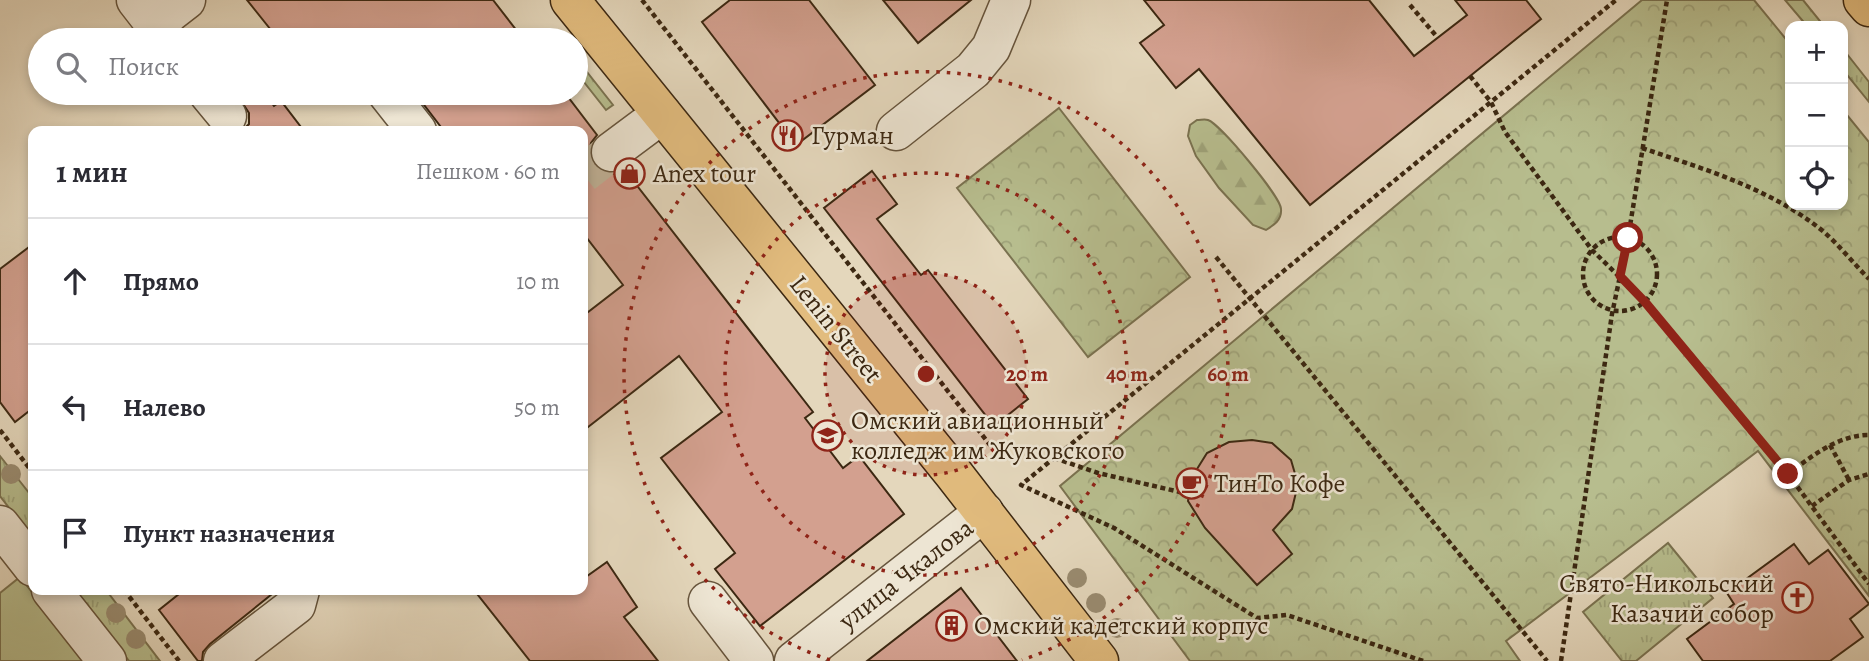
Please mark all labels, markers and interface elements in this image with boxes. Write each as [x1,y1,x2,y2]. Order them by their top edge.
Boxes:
map controls [1785,21,1848,210]
button: + [1785,21,1848,84]
search box [28,28,588,105]
icon: search [52,48,90,86]
text: Поиск [108,49,179,84]
button: − [1785,84,1848,147]
restaurant icon: Гурман [771,118,805,152]
place label: Гурман [811,118,894,153]
button: locate [1785,147,1848,210]
text: 1 мин [56,152,128,192]
text: Пешком · 60 m [416,156,560,187]
shop icon: Anex tour [613,156,647,190]
place label: Anex tour [652,156,756,191]
route start [1612,222,1643,253]
icon: ahead [56,262,94,300]
text: Прямо [123,264,199,299]
text: 10 m [516,266,560,297]
street label: Lenin Street [782,268,891,391]
text: 20 m [1006,360,1048,388]
text: 40 m [1106,360,1148,388]
text: 60 m [1207,360,1249,388]
centre of rings [914,362,938,386]
icon: left [56,388,94,426]
text: Налево [123,390,206,425]
text: 50 m [514,392,560,423]
place label: Омский авиационный колледж им Жуковского [851,403,1125,468]
school or university icon: Омский авиационный колледж им Жуковского [811,418,845,452]
route end [1772,458,1803,489]
cafe icon: ТинТо Кофе [1174,466,1208,500]
place label: ТинТо Кофе [1214,466,1345,501]
street label: улица Чкалова [831,510,981,638]
icon: arrive [56,514,94,552]
text: Пункт назначения [123,516,335,551]
place label: Свято-Никольский Казачий собор [1559,566,1774,631]
church icon: Свято-Никольский Казачий собор [1780,581,1814,615]
building icon: Омский кадетский корпус [934,608,968,642]
place label: Омский кадетский корпус [974,608,1268,643]

